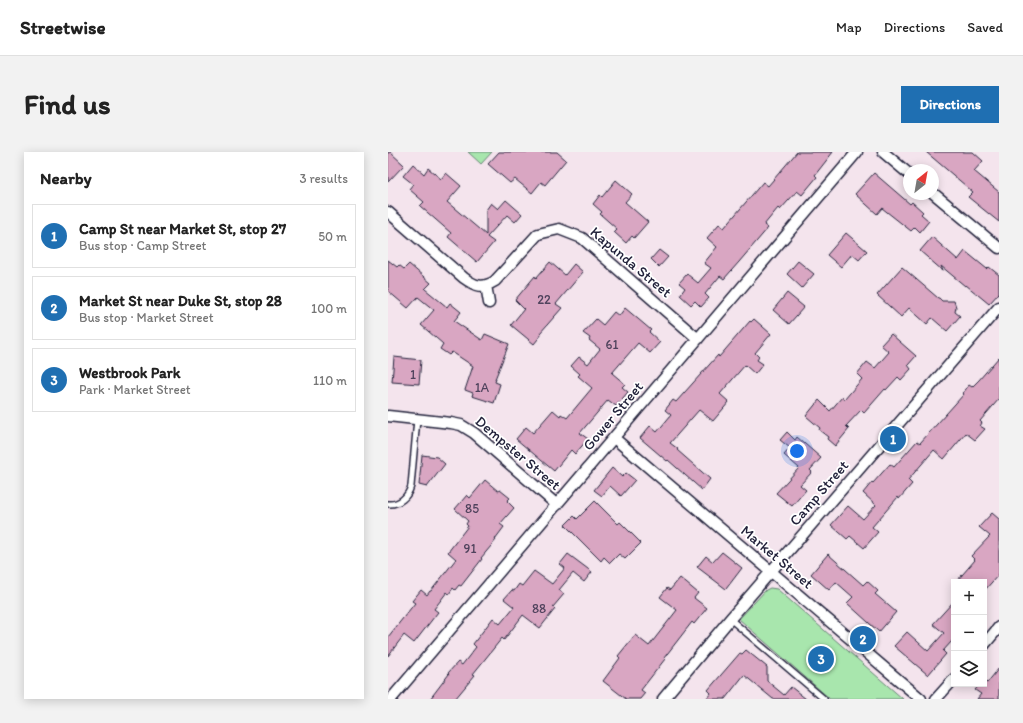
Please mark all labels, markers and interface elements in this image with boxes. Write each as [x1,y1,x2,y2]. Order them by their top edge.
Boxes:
text: Streetwise [20,16,106,39]
text: Map [836,19,862,36]
text: Directions [884,19,945,36]
text: Saved [967,19,1003,36]
button: Directions [901,86,999,123]
text: Find us [24,87,111,121]
north arrow [903,164,939,200]
text: Nearby [40,168,92,188]
text: 3 results [299,171,348,186]
text: Camp St near Market St, stop 27 [79,220,286,238]
street label: Kapunda Street [587,223,676,301]
text: 1 [51,229,57,244]
text: 50 m [318,229,347,244]
text: Bus stop · Camp Street [79,238,206,253]
text: Market St near Duke St, stop 28 [79,292,282,310]
house number: 22 [537,292,551,307]
text: 2 [51,301,57,316]
text: 100 m [311,301,347,316]
text: Bus stop · Market Street [79,310,214,325]
house number: 61 [606,337,618,352]
text: Westbrook Park [79,364,180,382]
house number: 1 [410,367,416,382]
text: 3 [50,373,58,388]
text: 110 m [313,373,347,388]
street label: Gower Street [579,378,647,454]
house number: 1A [475,380,490,395]
text: Park · Market Street [79,382,191,397]
street label: Dempster Street [472,412,565,494]
pin: 1 [880,424,906,454]
your location [787,441,807,461]
street label: Camp Street [786,456,853,529]
house number: 85 [465,501,479,516]
street label: Market Street [737,521,817,593]
house number: 91 [464,541,476,556]
map controls [951,579,987,687]
button: + [951,579,987,615]
house number: 88 [532,601,546,616]
button: − [951,615,987,651]
pin: 2 [850,624,876,654]
pin: 3 [808,644,834,674]
button: layers [951,651,987,687]

